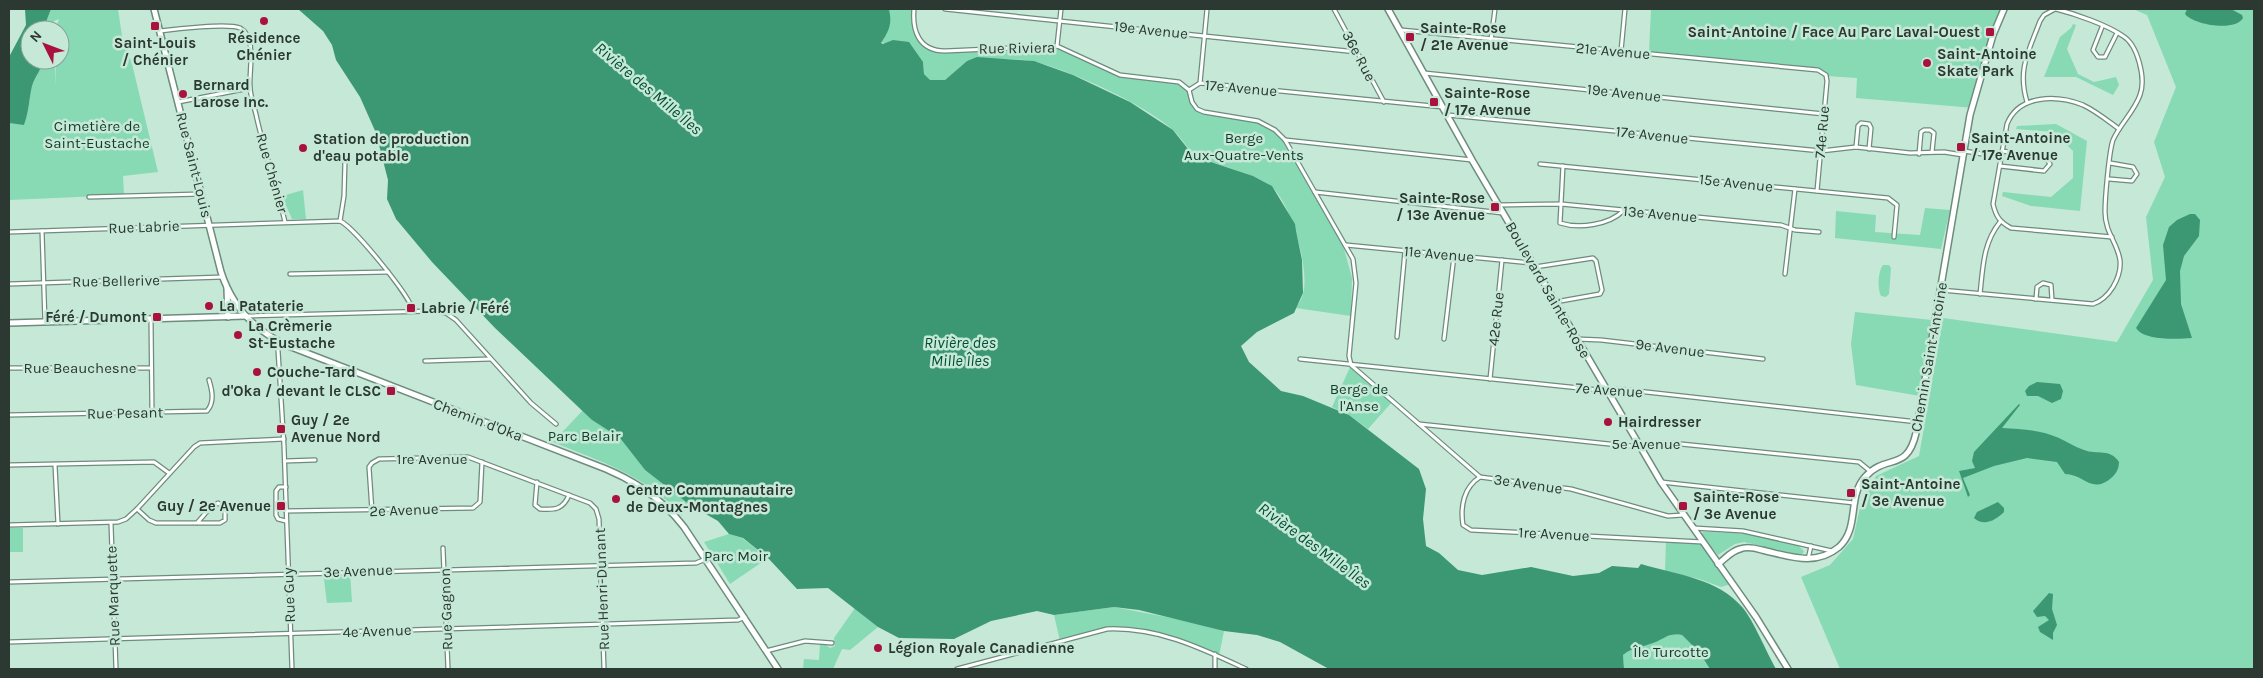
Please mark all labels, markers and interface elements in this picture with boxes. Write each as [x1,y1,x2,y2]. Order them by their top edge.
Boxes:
marker: Résidence Chénier [258,15,270,27]
street label: 19e Avenue [1113,17,1189,43]
place label: Sainte-Rose / 21e Avenue [1420,19,1509,54]
north arrow [20,20,70,70]
marker: Saint-Louis / Chénier [149,20,161,32]
place label: Saint-Antoine / Face Au Parc Laval-Ouest [1688,23,1980,41]
marker: Saint-Antoine / Face Au Parc Laval-Ouest [1984,26,1996,38]
text: N [26,27,45,46]
street label: 36e Rue [1338,28,1380,84]
place label: Résidence Chénier [228,29,300,64]
marker: Sainte-Rose / 21e Avenue [1404,31,1416,43]
place label: Saint-Louis / Chénier [114,34,196,69]
water label: Rivière des Mille Îles [591,38,706,139]
street label: Rue Riviera [979,38,1055,58]
street label: 21e Avenue [1575,39,1651,63]
place label: Saint-Antoine Skate Park [1937,45,2037,80]
marker: Saint-Antoine Skate Park [1921,57,1933,69]
place label: Bernard Larose Inc. [193,76,268,111]
street label: 17e Avenue [1204,76,1278,100]
street label: 19e Avenue [1586,80,1662,106]
place label: Sainte-Rose / 17e Avenue [1444,84,1531,119]
marker: Bernard Larose Inc. [177,88,189,100]
marker: Sainte-Rose / 17e Avenue [1428,96,1440,108]
street label: 74e Rue [1811,105,1833,159]
street label: Rue Saint-Louis [172,110,216,220]
park label: Cimetière de Saint-Eustache [44,117,150,152]
street label: 17e Avenue [1615,122,1689,148]
park label: Berge Aux-Quatre-Vents [1184,129,1304,164]
place label: Saint-Antoine / 17e Avenue [1971,129,2071,164]
place label: Station de production d'eau potable [313,130,469,165]
street label: Rue Chénier [252,131,292,216]
marker: Saint-Antoine / 17e Avenue [1955,141,1967,153]
marker: Station de production d'eau potable [297,142,309,154]
street label: 15e Avenue [1698,170,1774,196]
place label: Sainte-Rose / 13e Avenue [1396,189,1485,224]
marker: Sainte-Rose / 13e Avenue [1489,201,1501,213]
street label: 13e Avenue [1622,202,1698,226]
street label: Rue Labrie [108,217,180,237]
street label: Boulevard Sainte-Rose [1502,219,1594,361]
street label: 11e Avenue [1403,242,1475,266]
street label: Rue Bellerive [72,271,160,291]
street label: Chemin Saint-Antoine [1907,281,1951,433]
street label: 42e Rue [1484,291,1508,347]
place label: La Pataterie [219,297,304,315]
place label: Labrie / Féré [421,299,509,317]
marker: La Pataterie [203,300,215,312]
marker: Labrie / Féré [405,302,417,314]
place label: Féré / Dumont [45,308,147,326]
marker: Féré / Dumont [151,311,163,323]
place label: La Crèmerie St-Eustache [248,317,335,352]
marker: La Crèmerie St-Eustache [232,329,244,341]
water label: Rivière des Mille Îles [924,333,996,370]
street label: 9e Avenue [1634,335,1706,361]
street label: Rue Beauchesne [23,359,137,377]
place label: Couche-Tard [267,363,356,381]
marker: Couche-Tard [251,366,263,378]
street label: 7e Avenue [1575,379,1643,401]
park label: Berge de l'Anse [1330,380,1388,415]
place label: d'Oka / devant le CLSC [221,382,381,400]
marker: d'Oka / devant le CLSC [385,385,397,397]
street label: Chemin d'Oka [431,395,525,445]
street label: Rue Pesant [87,403,164,423]
place label: Guy / 2e Avenue Nord [291,411,381,446]
place label: Hairdresser [1618,413,1701,431]
marker: Hairdresser [1602,416,1614,428]
marker: Guy / 2e Avenue Nord [275,423,287,435]
park label: Parc Belair [548,427,621,445]
street label: 5e Avenue [1611,435,1681,453]
street label: 1re Avenue [396,450,468,468]
street label: 3e Avenue [1492,470,1564,498]
place label: Saint-Antoine / 3e Avenue [1861,475,1961,510]
place label: Centre Communautaire de Deux-Montagnes [626,481,793,516]
marker: Saint-Antoine / 3e Avenue [1845,487,1857,499]
place label: Sainte-Rose / 3e Avenue [1693,488,1779,523]
marker: Centre Communautaire de Deux-Montagnes [610,493,622,505]
place label: Guy / 2e Avenue [157,497,271,515]
water label: Rivière des Mille Îles [1255,498,1375,593]
marker: Guy / 2e Avenue [275,500,287,512]
street label: 2e Avenue [369,500,439,520]
marker: Sainte-Rose / 3e Avenue [1677,500,1689,512]
street label: 1re Avenue [1518,523,1590,545]
street label: Rue Henri-Dunant [591,527,613,650]
street label: Rue Marquette [102,545,124,647]
park label: Parc Moir [704,547,769,565]
street label: 3e Avenue [323,561,393,581]
street label: Rue Guy [279,567,299,623]
street label: Rue Gagnon [436,568,456,650]
street label: 4e Avenue [342,621,412,641]
place label: Légion Royale Canadienne [888,639,1075,657]
marker: Légion Royale Canadienne [872,642,884,654]
park label: Île Turcotte [1632,643,1709,661]

